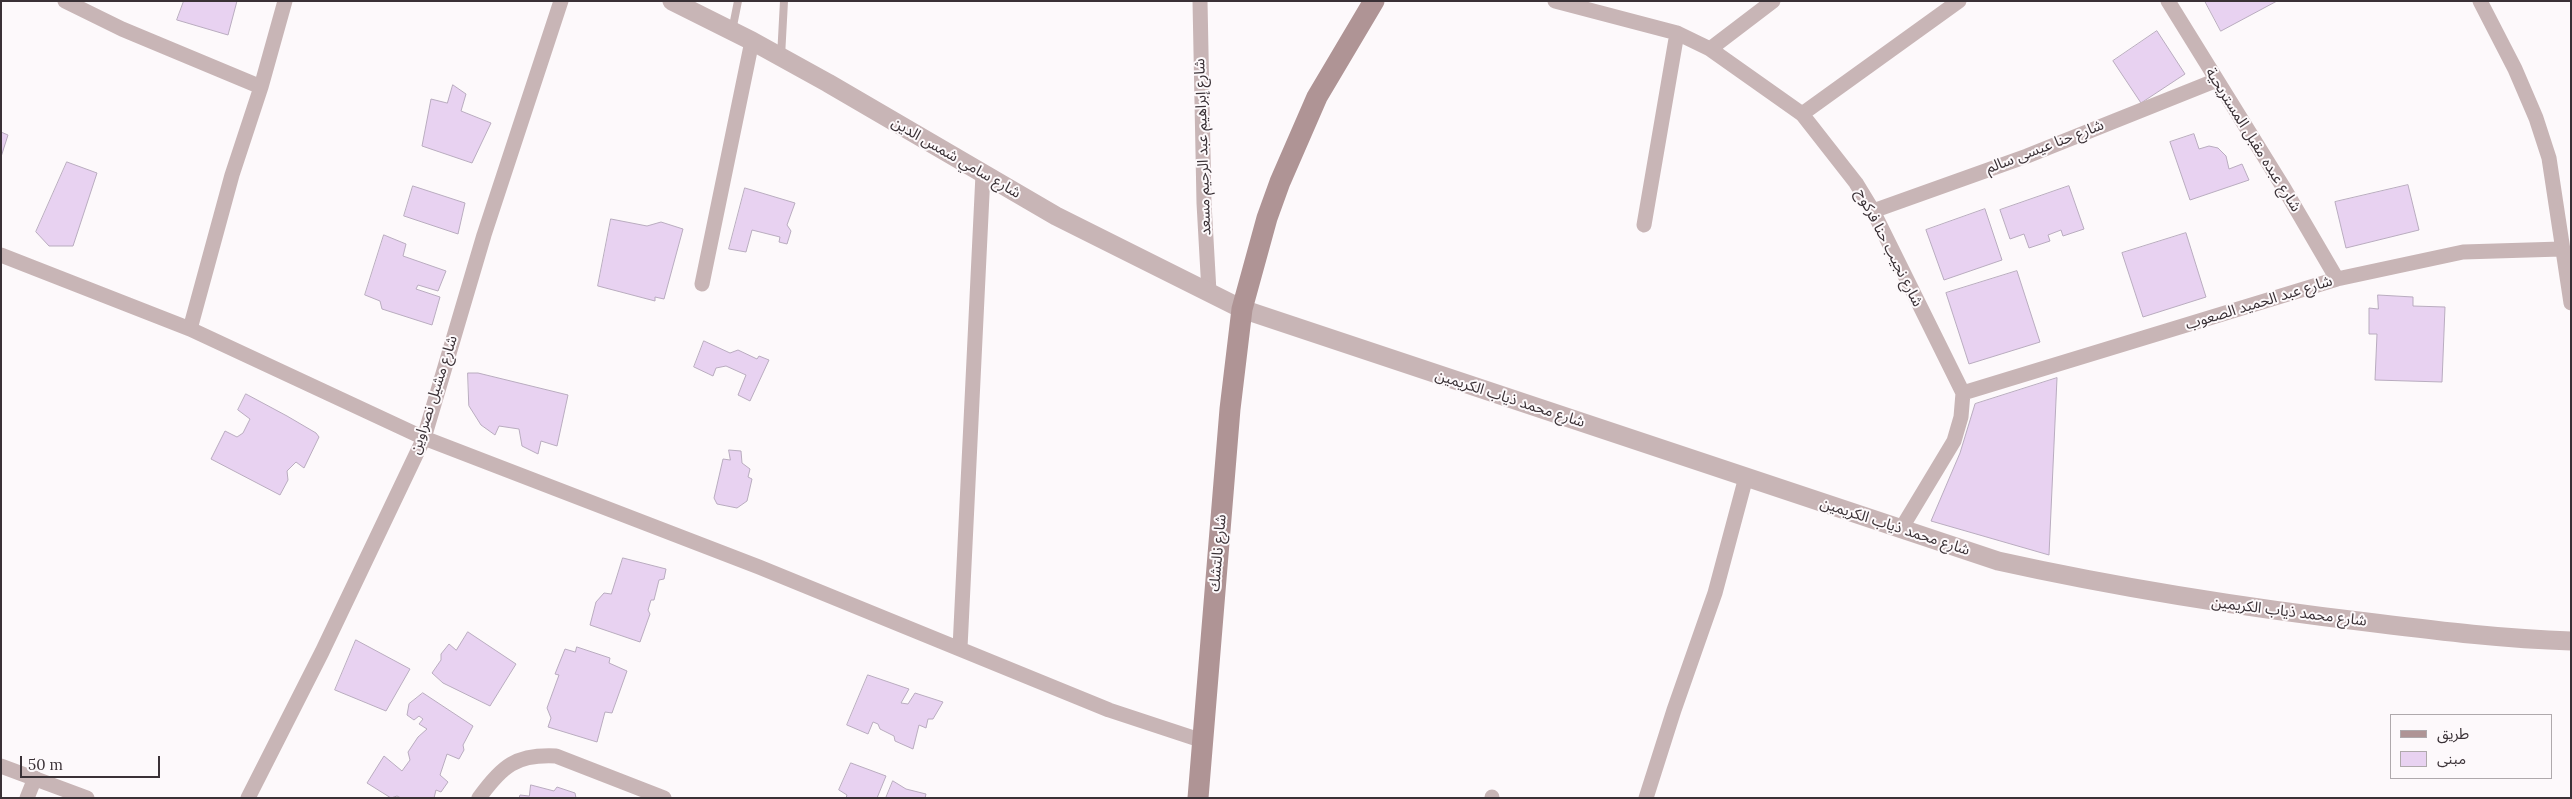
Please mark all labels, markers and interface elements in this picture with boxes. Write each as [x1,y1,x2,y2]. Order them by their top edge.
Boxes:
street label: شارع إبراهيم عبد الرحيم مسعد [1191,58,1215,236]
street label: شارع عبده مقبل المستريحية [2201,65,2305,215]
street label: شارع سامي شمس الدين [888,114,1024,202]
street label: شارع حنا عيسى سالم [1984,116,2106,178]
street label: شارع نجيب حنا فركوح [1851,186,1927,310]
street label: شارع عبد الحميد الصعوب [2183,272,2335,334]
street label: شارع مشيل نصراوين [406,333,462,457]
street label: شارع محمد ذياب الكريمين [1433,366,1587,432]
street label: شارع محمد ذياب الكريمين [1818,494,1972,560]
street label: شارع نالتشك [1206,514,1230,592]
street label: شارع محمد ذياب الكريمين [2210,594,2368,630]
legend [2390,714,2552,779]
text: طريق [2437,724,2469,743]
scale bar [22,746,162,778]
text: مبنى [2437,749,2466,768]
text: 50 m [28,755,63,774]

